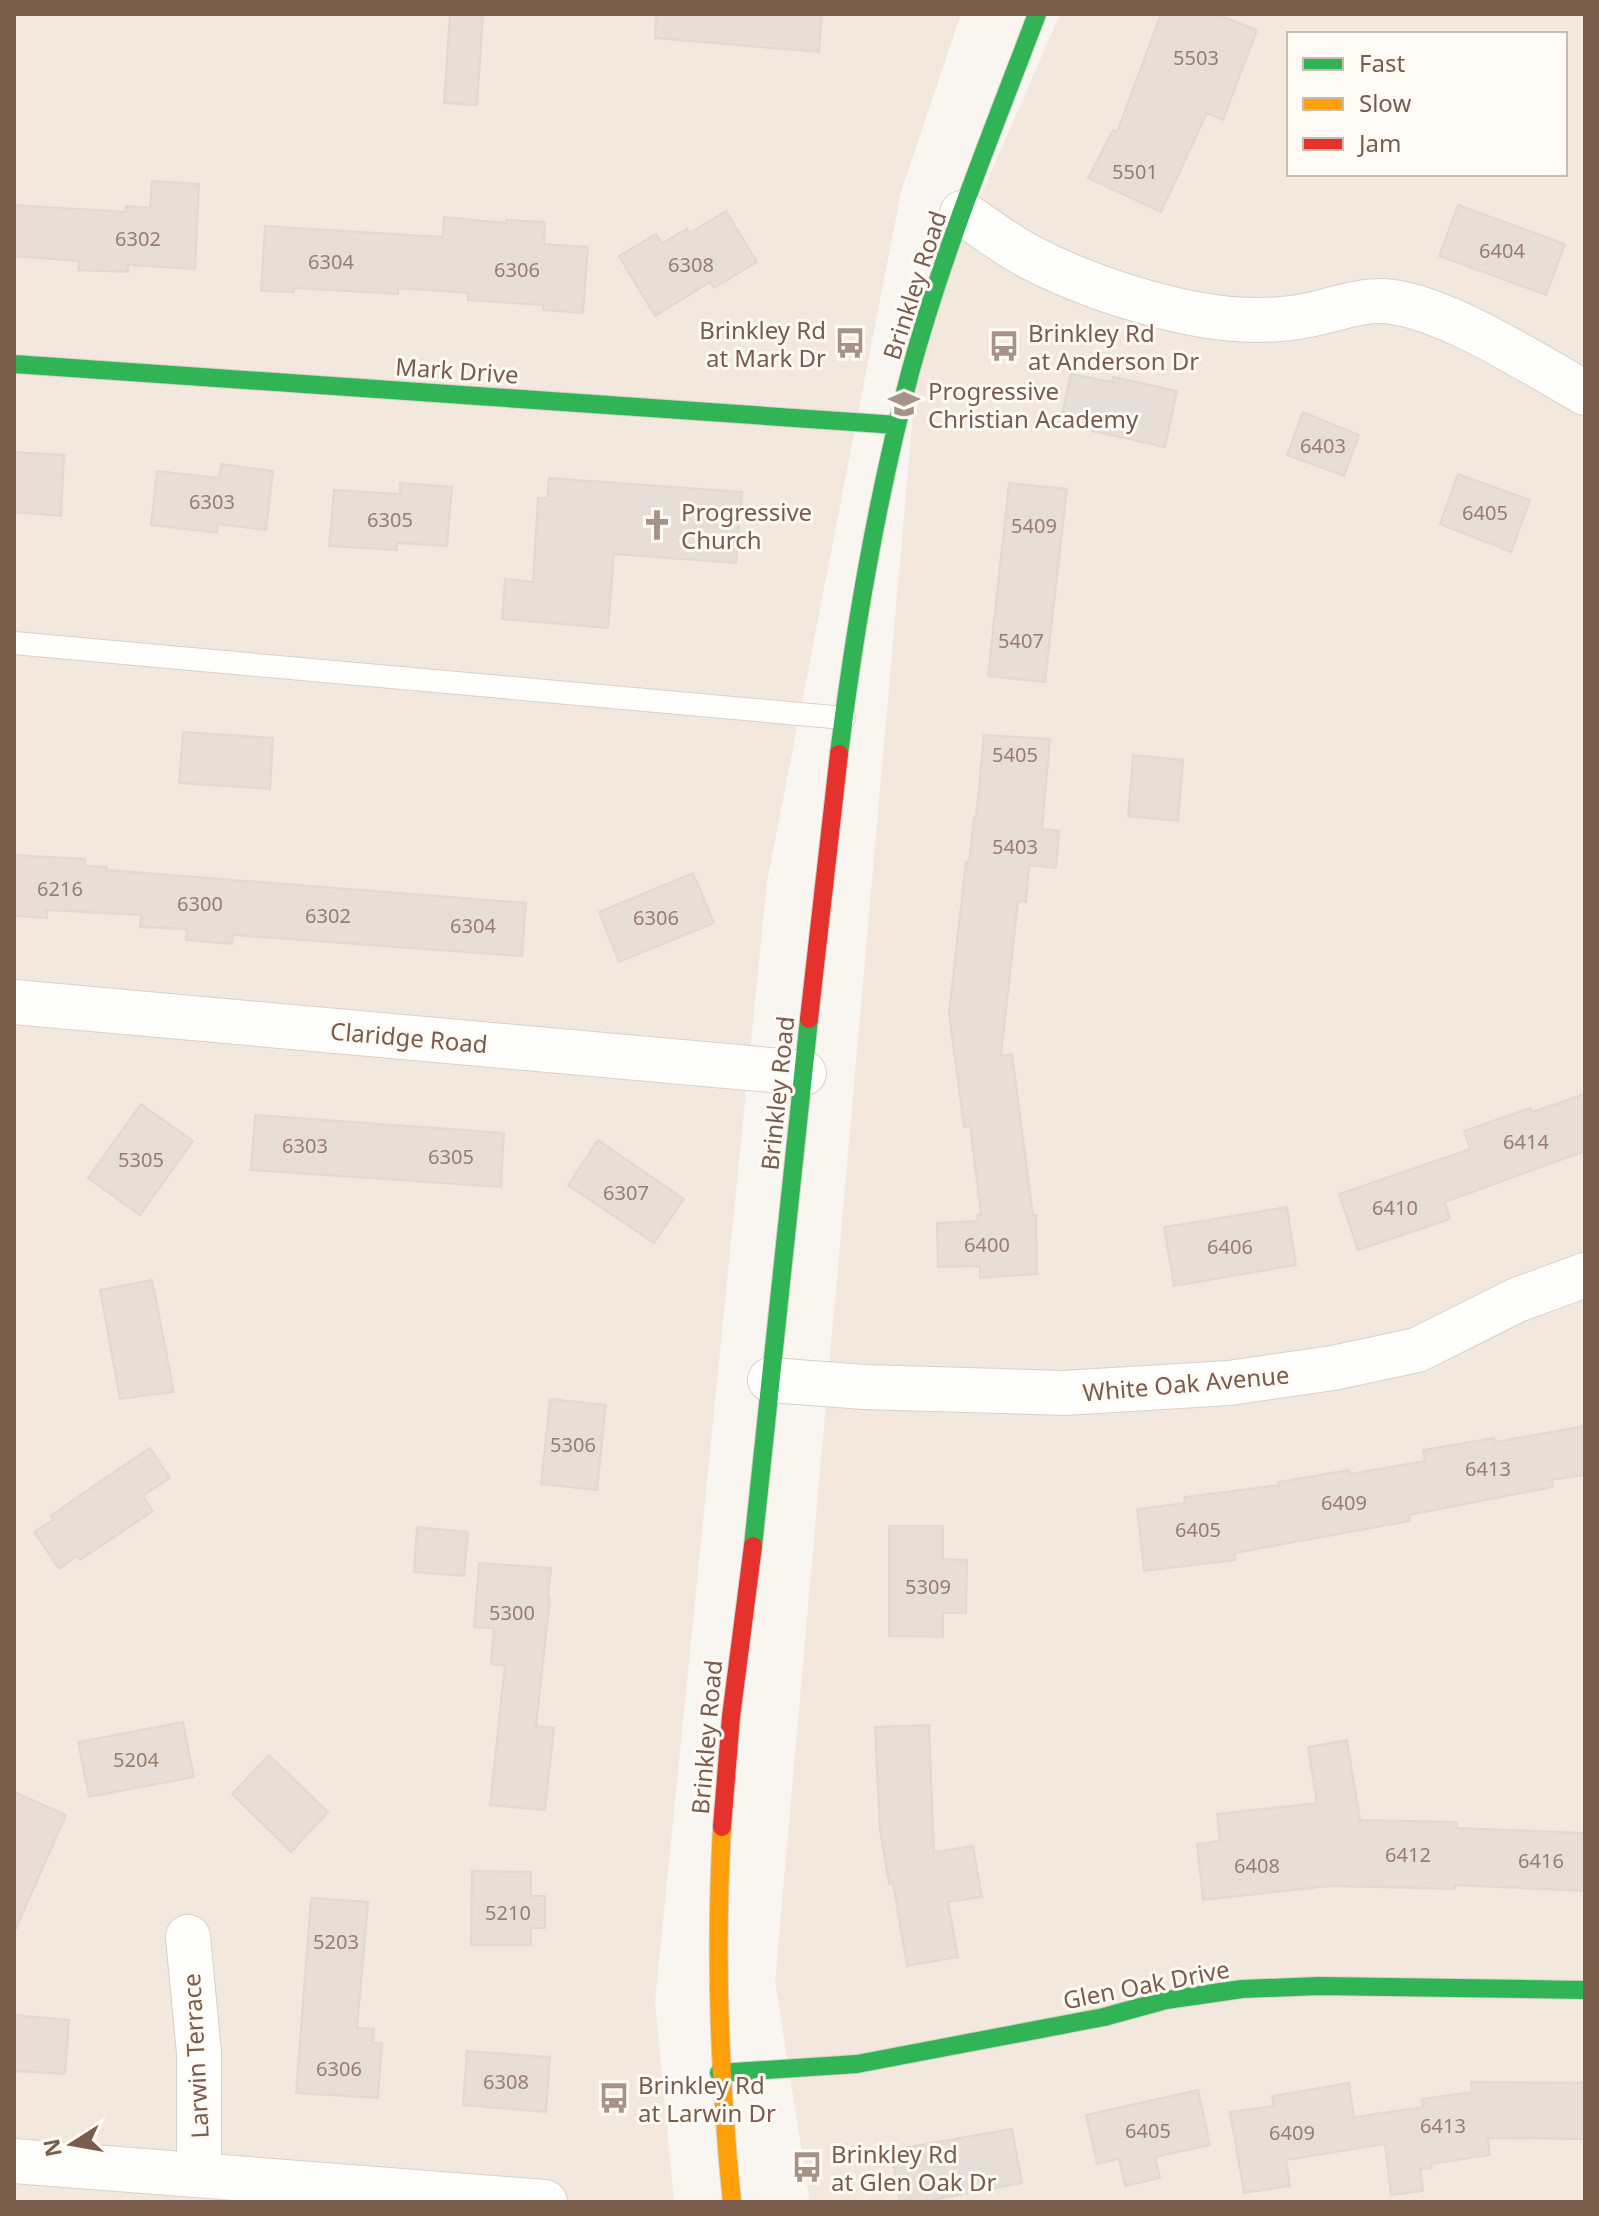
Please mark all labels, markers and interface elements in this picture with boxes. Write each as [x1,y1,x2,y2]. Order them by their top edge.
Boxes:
legend [1287,32,1567,176]
house number: 5503 [1173,44,1219,71]
text: Fast [1359,46,1405,79]
text: Slow [1359,86,1411,119]
text: Jam [1357,126,1401,159]
house number: 5501 [1112,158,1158,185]
street label: Brinkley Road [874,206,954,364]
house number: 6302 [115,225,161,252]
house number: 6404 [1479,237,1525,264]
house number: 6304 [308,248,354,275]
house number: 6308 [668,251,714,278]
house number: 6306 [494,256,540,283]
place label: Brinkley Rd at Mark Dr [699,313,826,374]
place label: Brinkley Rd at Anderson Dr [1028,316,1199,377]
bus stop icon: Brinkley Rd at Mark Dr [833,326,867,360]
bus stop icon: Brinkley Rd at Anderson Dr [987,329,1021,363]
street label: Mark Drive [394,349,520,391]
place label: Progressive Christian Academy [928,374,1139,435]
school or university icon: Progressive Christian Academy [887,387,921,421]
house number: 6403 [1300,432,1346,459]
house number: 6303 [189,488,235,515]
place label: Progressive Church [681,495,812,556]
house number: 6405 [1462,499,1508,526]
house number: 6305 [367,506,413,533]
church icon: Progressive Church [640,508,674,542]
house number: 5409 [1011,512,1057,539]
house number: 5407 [998,627,1044,654]
house number: 5405 [992,741,1038,768]
house number: 5403 [992,833,1038,860]
house number: 6216 [37,875,83,902]
house number: 6300 [177,890,223,917]
house number: 6302 [305,902,351,929]
house number: 6306 [633,904,679,931]
house number: 6304 [450,912,496,939]
street label: Claridge Road [329,1014,489,1060]
street label: Brinkley Road [753,1014,801,1172]
house number: 6414 [1503,1128,1549,1155]
house number: 6303 [282,1132,328,1159]
house number: 6305 [428,1143,474,1170]
house number: 5305 [118,1146,164,1173]
house number: 6307 [603,1179,649,1206]
house number: 6410 [1372,1194,1418,1221]
house number: 6400 [964,1231,1010,1258]
house number: 6406 [1207,1233,1253,1260]
street label: White Oak Avenue [1081,1358,1291,1408]
house number: 5306 [550,1431,596,1458]
house number: 6413 [1465,1455,1511,1482]
house number: 6409 [1321,1489,1367,1516]
house number: 6405 [1175,1516,1221,1543]
house number: 5309 [905,1573,951,1600]
house number: 5300 [489,1599,535,1626]
street label: Brinkley Road [683,1658,729,1816]
house number: 5204 [113,1746,159,1773]
house number: 6412 [1385,1841,1431,1868]
house number: 6416 [1518,1847,1564,1874]
house number: 6408 [1234,1852,1280,1879]
house number: 5210 [485,1899,531,1926]
house number: 5203 [313,1928,359,1955]
street label: Glen Oak Drive [1060,1952,1232,2016]
street label: Larwin Terrace [174,1973,216,2139]
house number: 6306 [316,2055,362,2082]
house number: 6308 [483,2068,529,2095]
place label: Brinkley Rd at Larwin Dr [638,2068,776,2129]
bus stop icon: Brinkley Rd at Larwin Dr [597,2081,631,2115]
north arrow [32,2104,112,2184]
house number: 6413 [1420,2112,1466,2139]
house number: 6405 [1125,2117,1171,2144]
house number: 6409 [1269,2119,1315,2146]
text: N [35,2136,68,2160]
place label: Brinkley Rd at Glen Oak Dr [831,2137,996,2198]
bus stop icon: Brinkley Rd at Glen Oak Dr [790,2150,824,2184]

